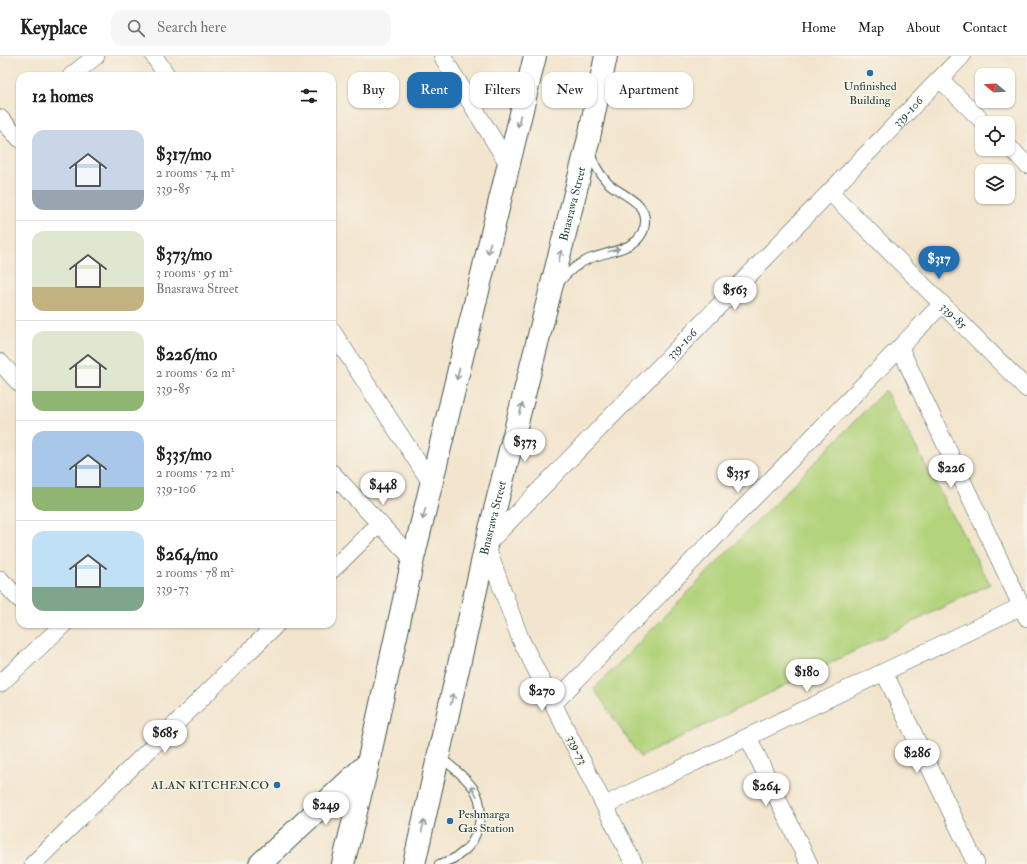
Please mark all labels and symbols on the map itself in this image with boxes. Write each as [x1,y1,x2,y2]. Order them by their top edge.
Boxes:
marker: Unfinished Building [865,68,875,78]
north arrow [975,68,1015,108]
place label: Unfinished Building [843,79,897,108]
street label: 339-106 [890,92,927,130]
one-way arrow [515,114,523,127]
street label: Bnasrawa Street [556,165,589,243]
one-way arrow [485,241,492,254]
one-way arrow [608,246,621,253]
pin: $317 [915,246,963,280]
one-way arrow [556,250,564,263]
pin: $563 [711,277,759,311]
street label: 339-85 [937,299,971,333]
street label: 339-106 [664,325,701,362]
one-way arrow [454,367,462,380]
one-way arrow [518,403,525,416]
pin: $373 [501,429,549,463]
pin: $226 [927,455,975,489]
pin: $335 [714,460,762,494]
pin: $448 [359,472,407,506]
street label: Bnasrawa Street [476,479,510,557]
one-way arrow [420,507,428,520]
pin: $180 [783,659,831,693]
pin: $270 [518,678,566,712]
one-way arrow [449,693,457,706]
pin: $685 [141,720,189,754]
street label: 339-73 [564,733,590,767]
pin: $286 [893,740,941,774]
pin: $264 [742,773,790,807]
place label: ALAN KITCHEN.CO [150,778,269,793]
marker: ALAN KITCHEN.CO [272,780,282,790]
one-way arrow [469,785,477,797]
pin: $249 [302,792,350,826]
place label: Peshmarga Gas Station [458,807,514,836]
marker: Peshmarga Gas Station [445,816,455,826]
one-way arrow [419,820,427,833]

